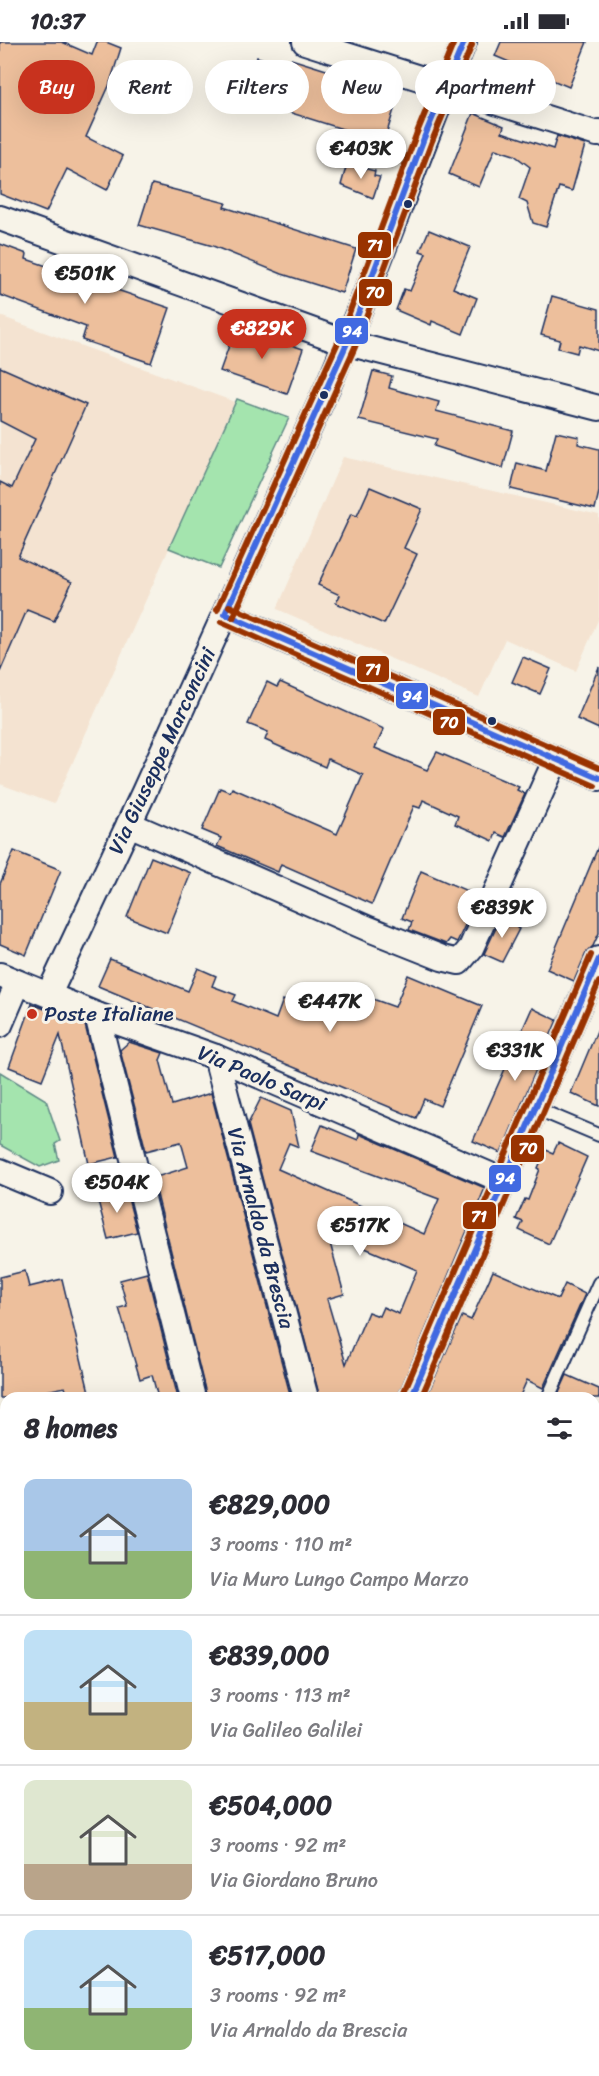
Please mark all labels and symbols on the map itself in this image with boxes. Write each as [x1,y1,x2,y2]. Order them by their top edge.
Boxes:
pin: €403K [319,129,403,180]
unlabelled marker [402,198,414,210]
line badge: 71 [357,231,392,259]
text: 71 [367,231,383,260]
pin: €501K [43,254,127,305]
line badge: 70 [358,278,393,307]
text: 70 [365,278,385,307]
pin: €829K [220,309,304,360]
line badge: 94 [334,317,369,345]
text: 94 [342,317,362,346]
unlabelled marker [318,389,330,401]
street label: Via Giuseppe Marconcini [97,640,227,861]
line badge: 71 [356,655,390,683]
text: 71 [365,655,381,684]
line badge: 94 [395,682,429,710]
text: 94 [402,682,422,711]
line badge: 70 [432,708,466,736]
text: 70 [439,708,459,737]
unlabelled marker [486,715,498,727]
pin: €839K [460,888,544,939]
pin: €447K [288,982,372,1033]
place label: Poste Italiane [44,995,174,1033]
marker: Poste Italiane [25,1007,39,1021]
pin: €331K [473,1031,557,1082]
street label: Via Paolo Sarpi [191,1034,334,1123]
street label: Via Arnaldo da Brescia [216,1123,306,1333]
line badge: 70 [510,1134,545,1163]
text: 70 [518,1134,538,1163]
pin: €504K [75,1163,159,1214]
line badge: 94 [488,1164,522,1193]
text: 94 [495,1164,515,1193]
line badge: 71 [462,1201,497,1230]
text: 71 [471,1202,487,1231]
pin: €517K [318,1206,402,1257]

